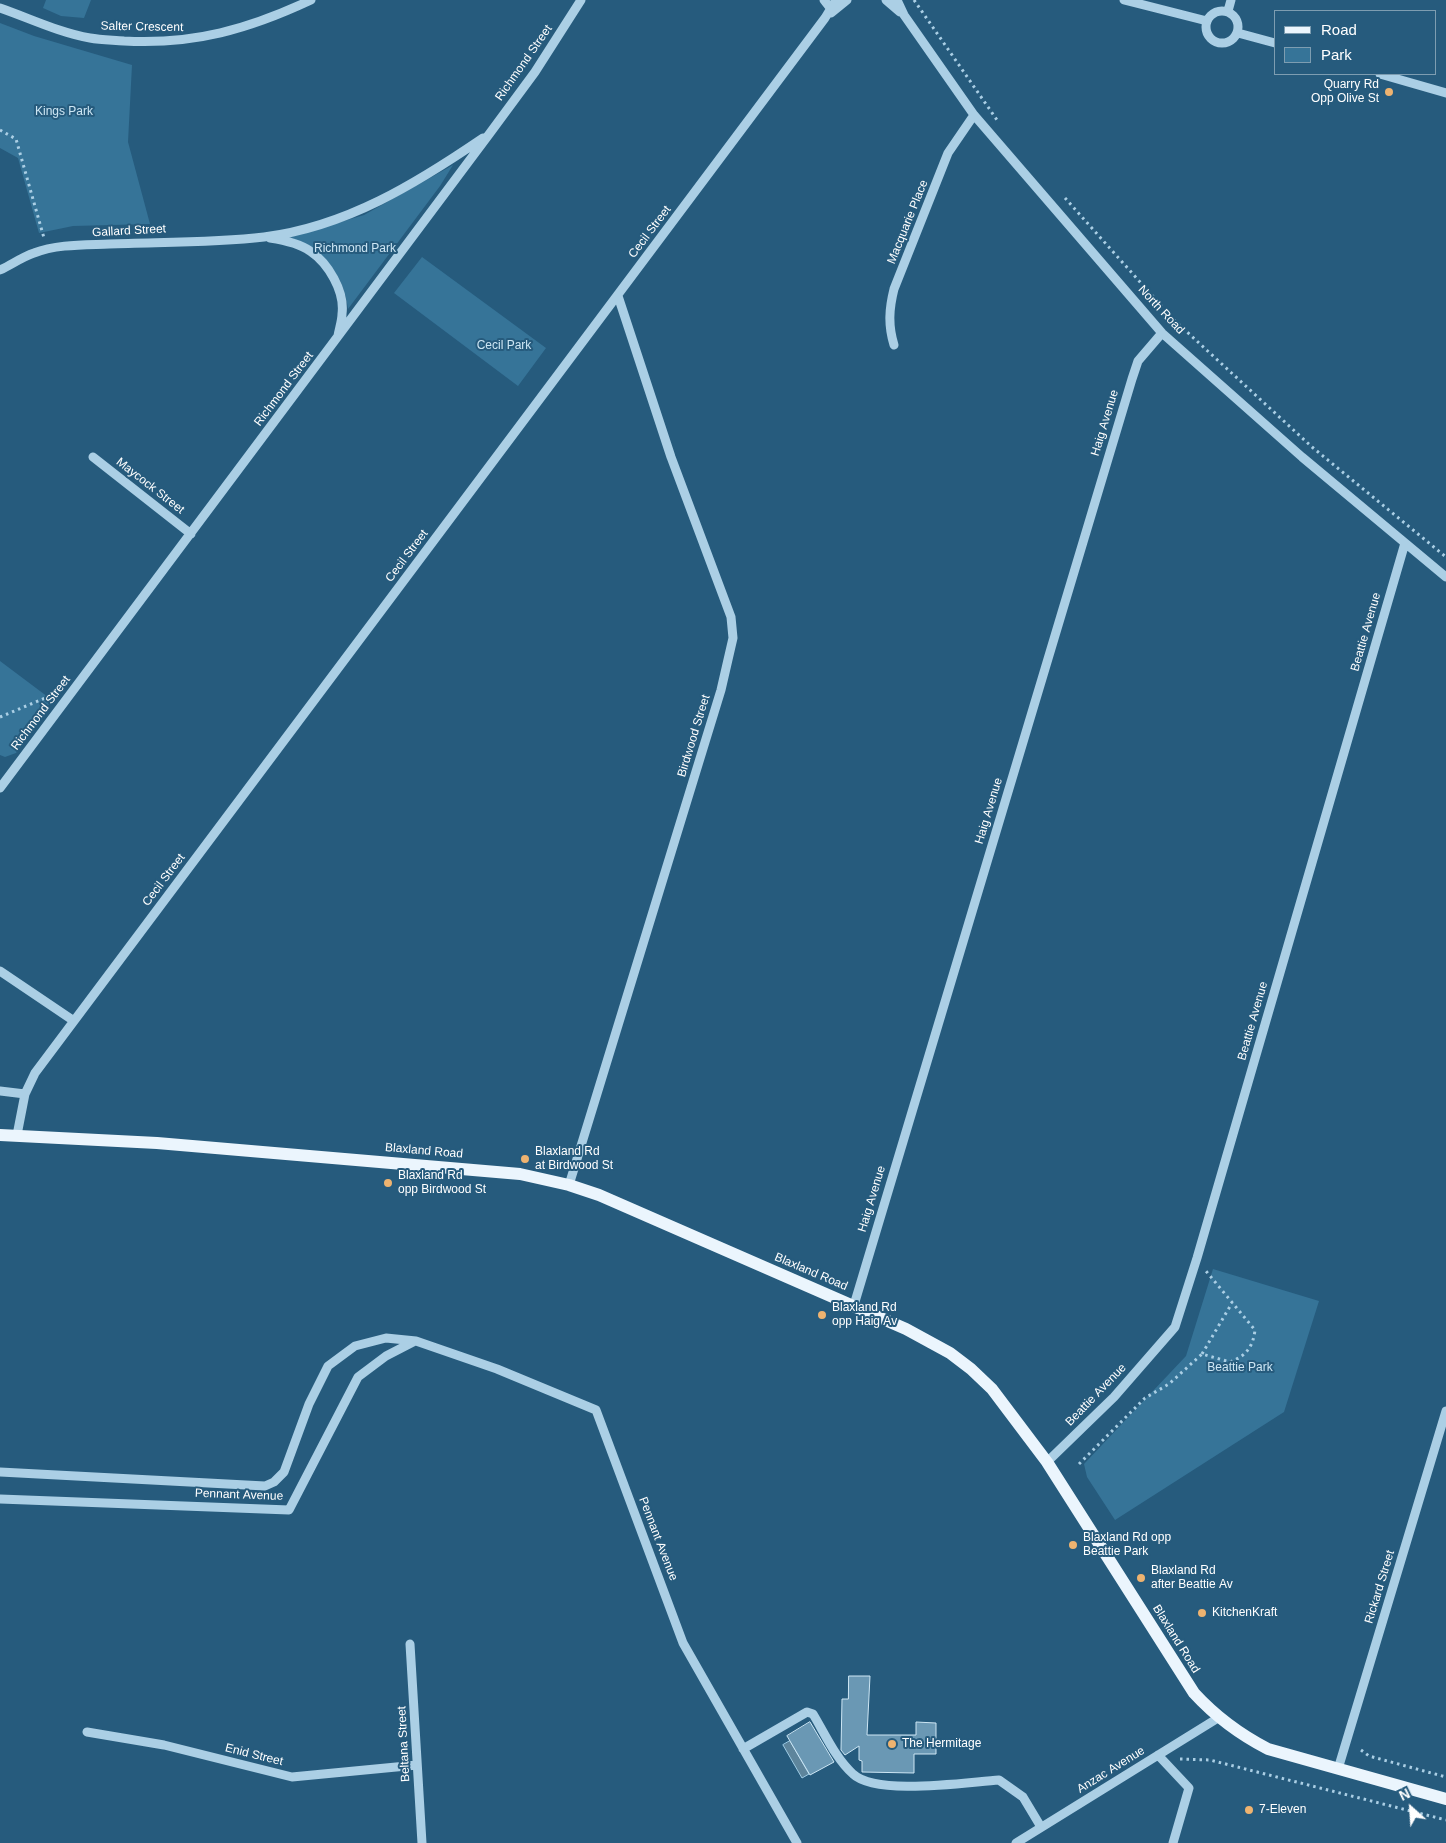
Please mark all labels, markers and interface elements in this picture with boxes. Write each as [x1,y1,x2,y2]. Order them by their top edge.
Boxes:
legend [1274,10,1436,75]
street label: Salter Crescent [101,19,183,35]
text: Road [1321,21,1357,38]
street label: Richmond Street [492,22,556,104]
text: Park [1321,46,1352,63]
place label: Quarry Rd Opp Olive St [1311,78,1379,106]
marker: Quarry Rd Opp Olive St [1383,86,1395,98]
park label: Kings Park [35,105,93,119]
street label: Macquarie Place [885,178,931,266]
street label: Cecil Street [626,203,674,261]
street label: Gallard Street [92,222,166,240]
park label: Richmond Park [314,242,396,256]
street label: North Road [1135,283,1187,337]
park label: Cecil Park [477,339,531,353]
street label: Richmond Street [251,349,317,429]
street label: Haig Avenue [1088,388,1122,458]
street label: Maycock Street [113,455,187,517]
street label: Cecil Street [383,527,431,585]
street label: Beattie Avenue [1348,591,1384,673]
street label: Richmond Street [8,673,74,753]
street label: Birdwood Street [675,693,713,779]
street label: Haig Avenue [972,776,1006,846]
street label: Cecil Street [140,851,188,909]
street label: Beattie Avenue [1235,980,1271,1062]
street label: Blaxland Road [384,1140,464,1162]
place label: Blaxland Rd at Birdwood St [535,1145,613,1173]
marker: Blaxland Rd at Birdwood St [519,1153,531,1165]
street label: Haig Avenue [855,1164,889,1234]
place label: Blaxland Rd opp Birdwood St [398,1169,486,1197]
marker: Blaxland Rd opp Birdwood St [382,1177,394,1189]
street label: Blaxland Road [772,1250,850,1294]
place label: Blaxland Rd opp Haig Av [832,1301,897,1329]
marker: Blaxland Rd opp Haig Av [816,1309,828,1321]
street label: Beattie Avenue [1063,1361,1129,1429]
park label: Beattie Park [1207,1361,1273,1375]
street label: Pennant Avenue [195,1486,283,1504]
street label: Pennant Avenue [635,1495,681,1583]
place label: Blaxland Rd opp Beattie Park [1083,1531,1171,1559]
marker: Blaxland Rd opp Beattie Park [1067,1539,1079,1551]
street label: Rickard Street [1362,1549,1398,1625]
place label: Blaxland Rd after Beattie Av [1151,1564,1233,1592]
marker: Blaxland Rd after Beattie Av [1135,1572,1147,1584]
street label: Blaxland Road [1149,1602,1203,1676]
place label: KitchenKraft [1212,1606,1277,1620]
marker: KitchenKraft [1196,1607,1208,1619]
street label: Beltana Street [395,1706,413,1782]
place label: The Hermitage [902,1737,981,1751]
marker: The Hermitage [886,1738,898,1750]
street label: Enid Street [223,1741,285,1769]
street label: Anzac Avenue [1074,1743,1148,1797]
north arrow [1386,1783,1436,1833]
text: N [1396,1785,1412,1804]
place label: 7-Eleven [1259,1803,1306,1817]
marker: 7-Eleven [1243,1804,1255,1816]

